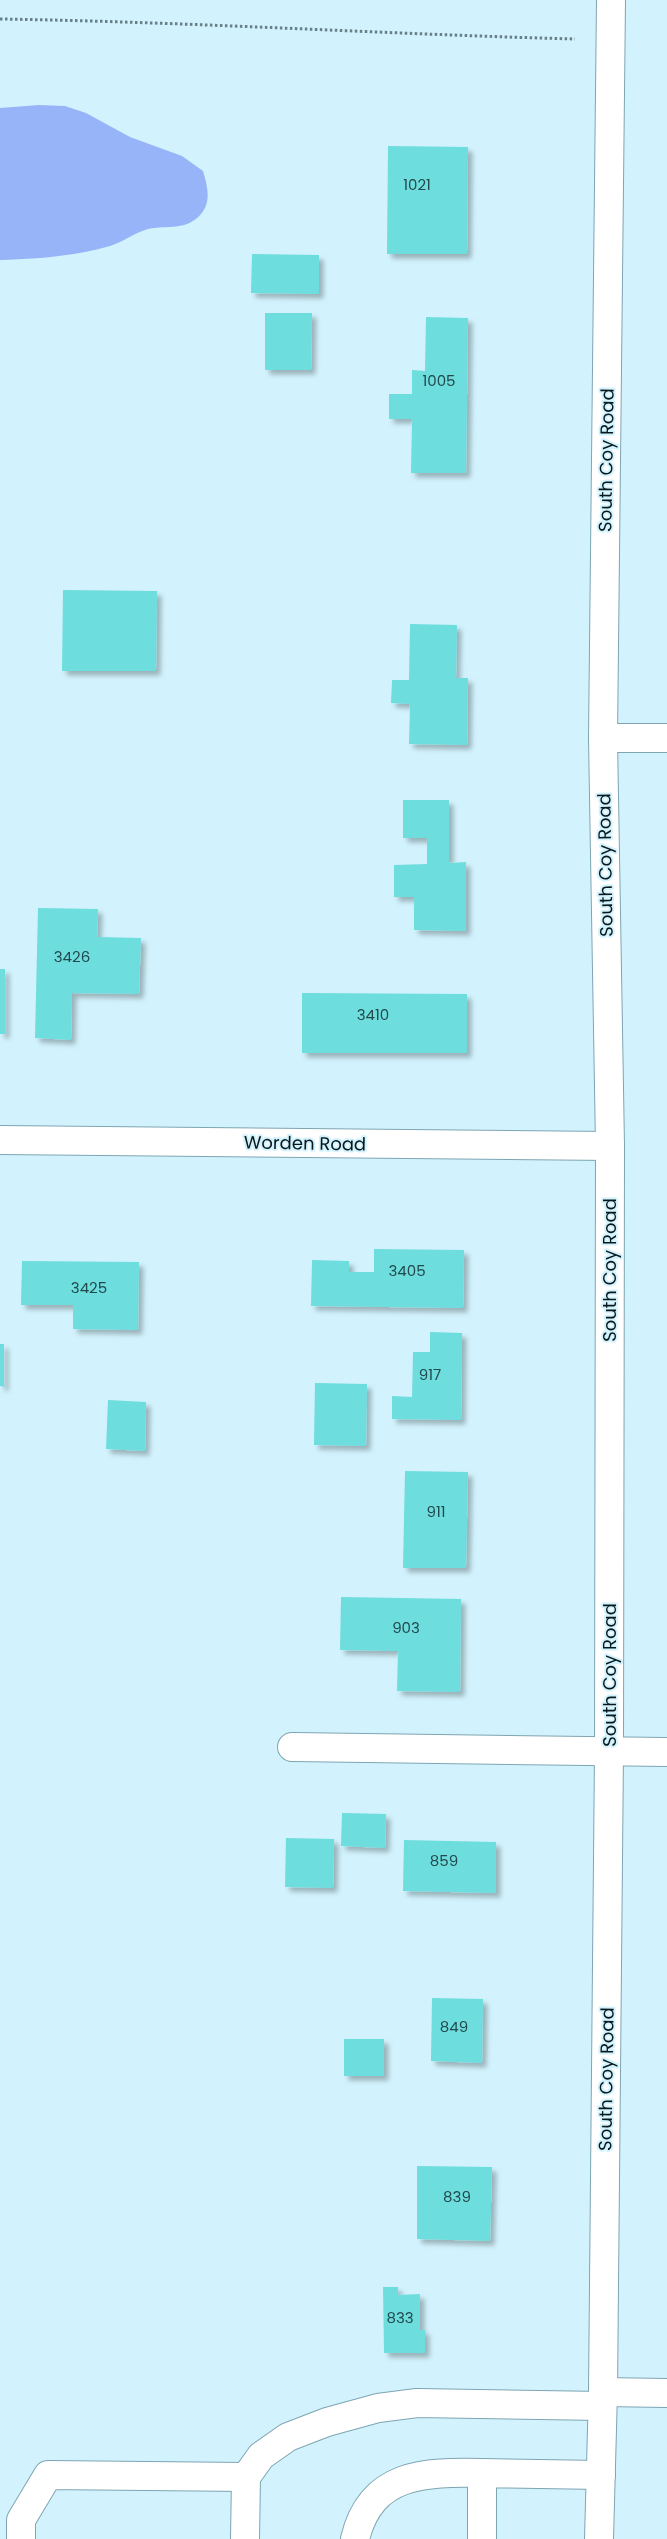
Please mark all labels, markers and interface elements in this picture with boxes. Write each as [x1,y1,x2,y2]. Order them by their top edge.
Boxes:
house number: 1021 [403,174,431,195]
house number: 1005 [422,370,456,391]
street label: South Coy Road [592,388,620,532]
street label: South Coy Road [591,793,619,937]
house number: 3426 [54,946,90,967]
house number: 3410 [357,1004,389,1025]
street label: Worden Road [244,1129,366,1157]
street label: South Coy Road [597,1198,622,1342]
house number: 3405 [388,1260,426,1281]
house number: 3425 [71,1277,107,1298]
house number: 917 [419,1364,441,1385]
house number: 911 [426,1501,446,1522]
street label: South Coy Road [597,1603,622,1747]
house number: 903 [392,1617,420,1638]
house number: 859 [430,1850,458,1871]
street label: South Coy Road [592,2007,620,2151]
house number: 849 [440,2016,468,2037]
house number: 839 [443,2186,471,2207]
house number: 833 [386,2307,414,2328]

